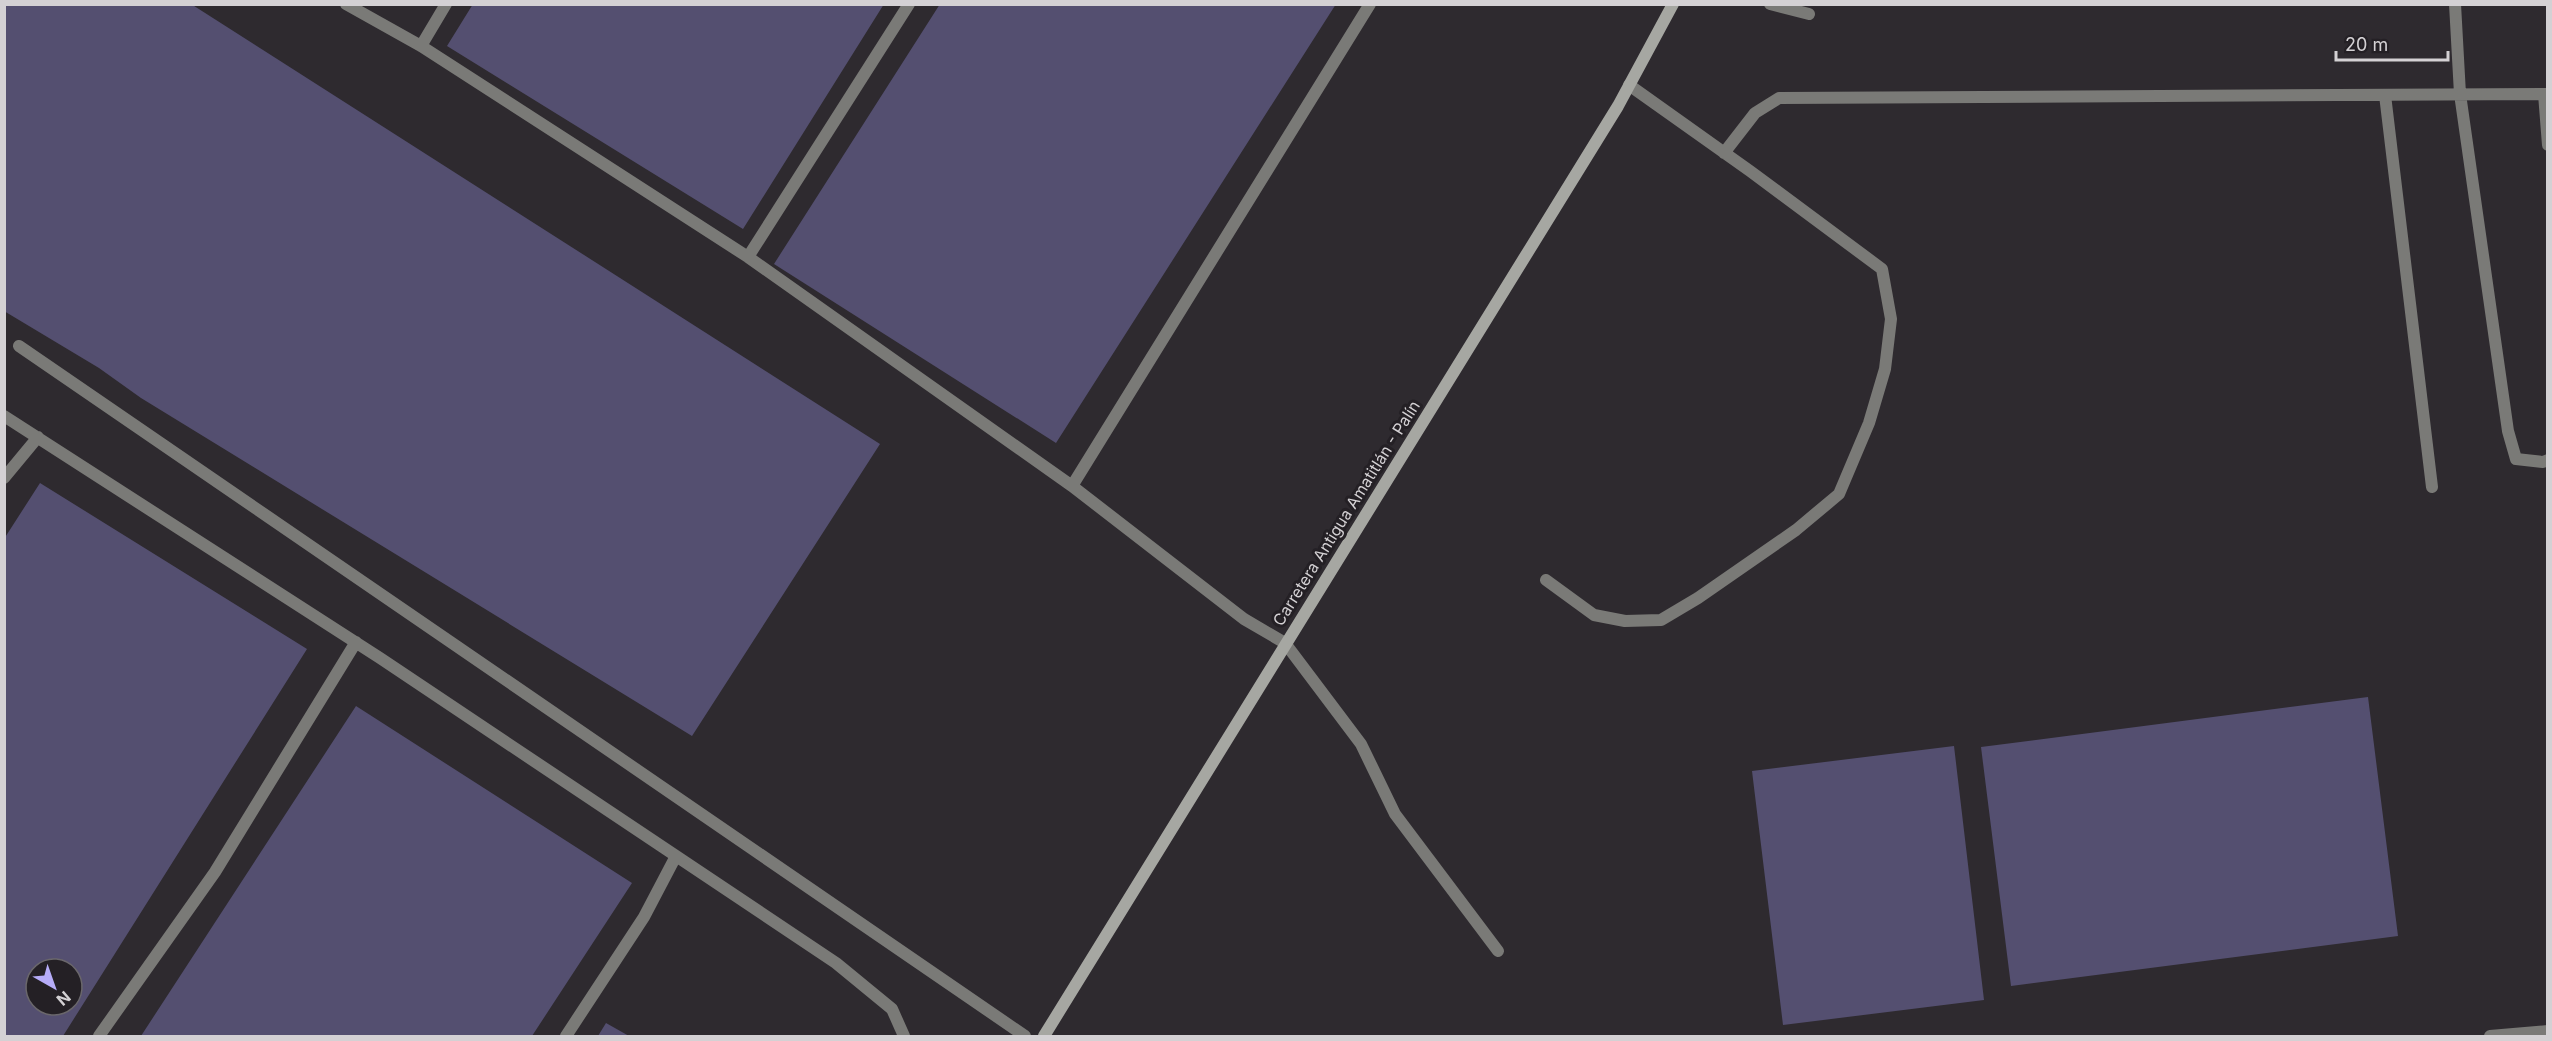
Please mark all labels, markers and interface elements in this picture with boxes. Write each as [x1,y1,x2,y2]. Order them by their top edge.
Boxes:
scale bar [2336,24,2448,62]
text: 20 m [2345,34,2388,55]
street label: Carretera Antigua Amatitlán - Palín [1268,397,1424,629]
north arrow [24,957,84,1017]
text: N [53,987,75,1010]

